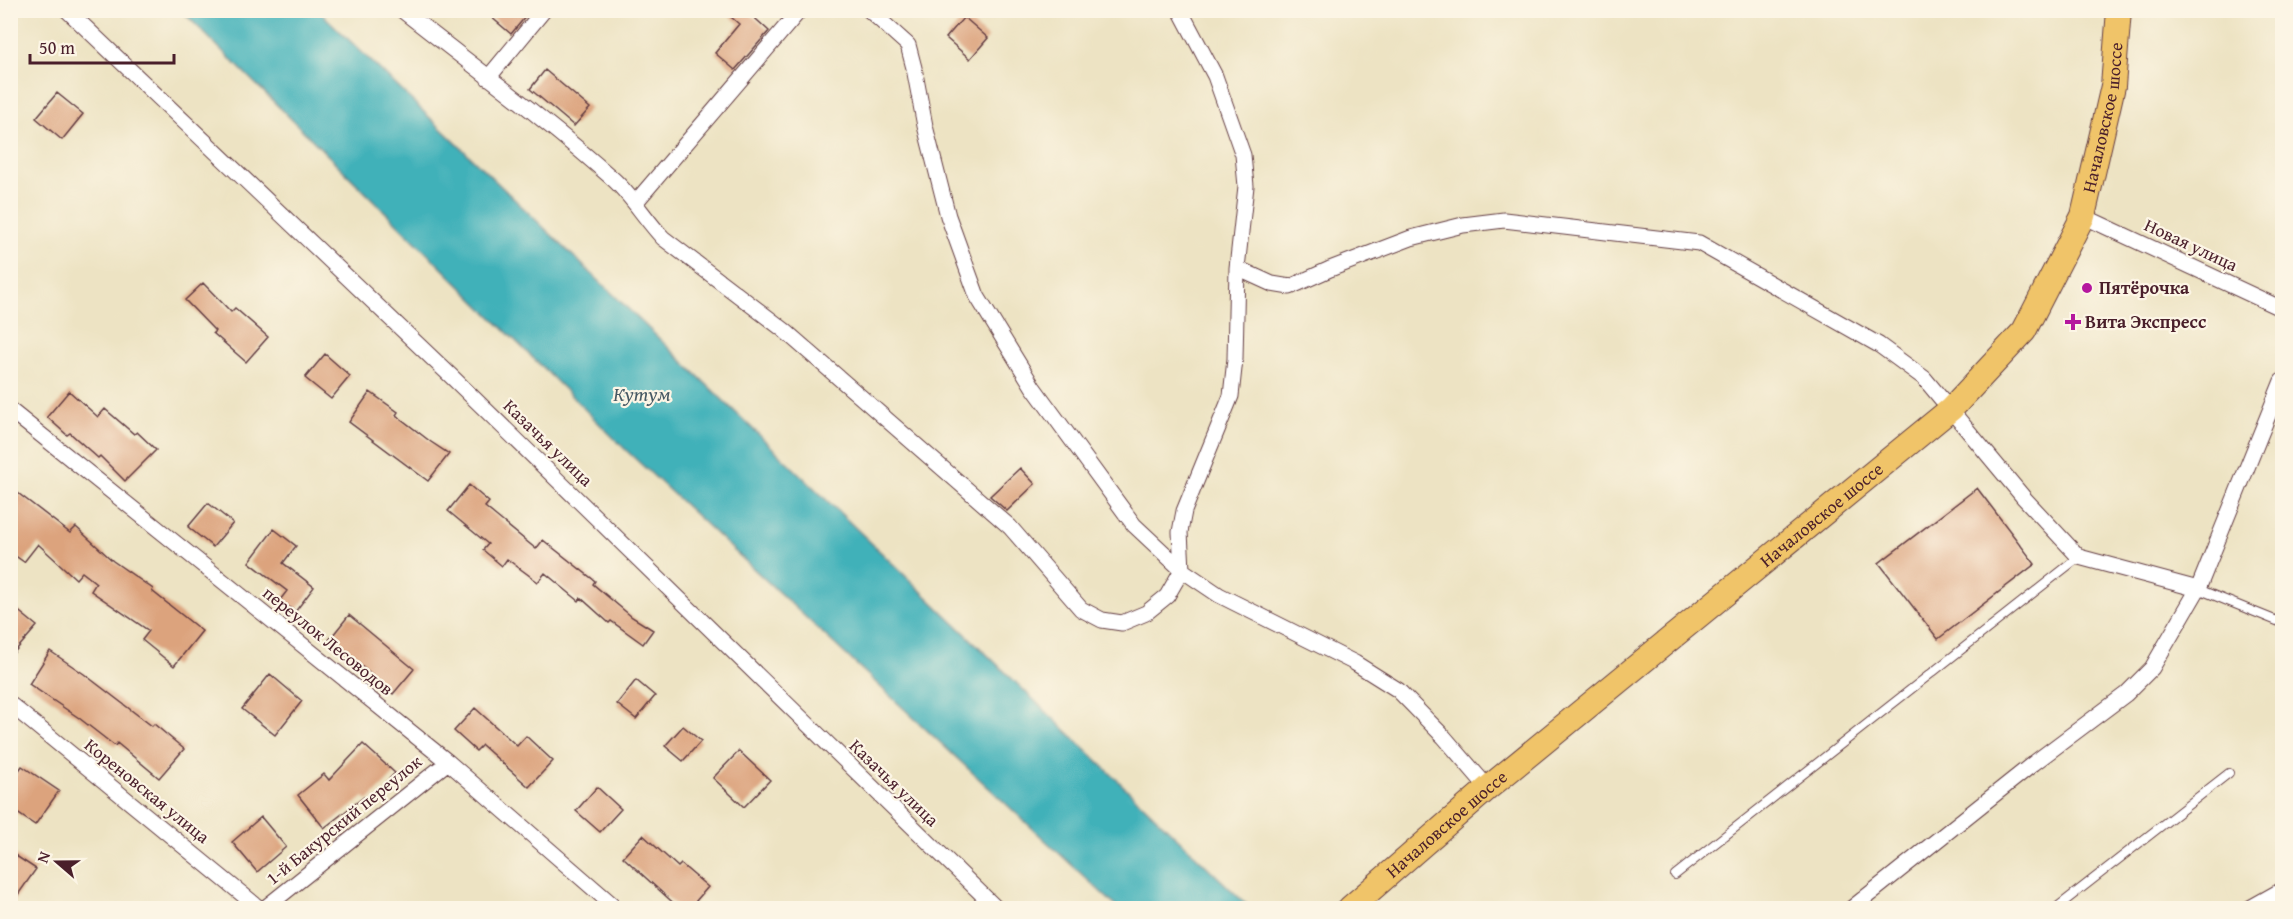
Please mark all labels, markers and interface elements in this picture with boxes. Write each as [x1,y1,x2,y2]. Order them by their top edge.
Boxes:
scale bar [30,27,174,65]
text: 50 m [39,34,75,61]
street label: Началовское шоссе [2075,41,2129,195]
street label: Новая улица [2140,211,2243,278]
place label: Пятёрочка [2099,274,2190,301]
marker: Пятёрочка [2080,281,2094,295]
place label: Вита Экспресс [2085,308,2206,335]
marker: Вита Экспресс [2066,315,2080,329]
water label: Кутум [613,379,671,408]
street label: Казачья улица [497,393,600,493]
street label: Началовское шоссе [1754,456,1889,573]
street label: переулок Лесоводов [257,579,400,702]
street label: Кореновская улица [79,732,216,850]
street label: Казачья улица [843,733,946,833]
street label: 1-й Бакурский переулок [260,748,428,891]
street label: Началовское шоссе [1380,764,1513,884]
north arrow [27,832,87,892]
text: N [30,847,56,866]

